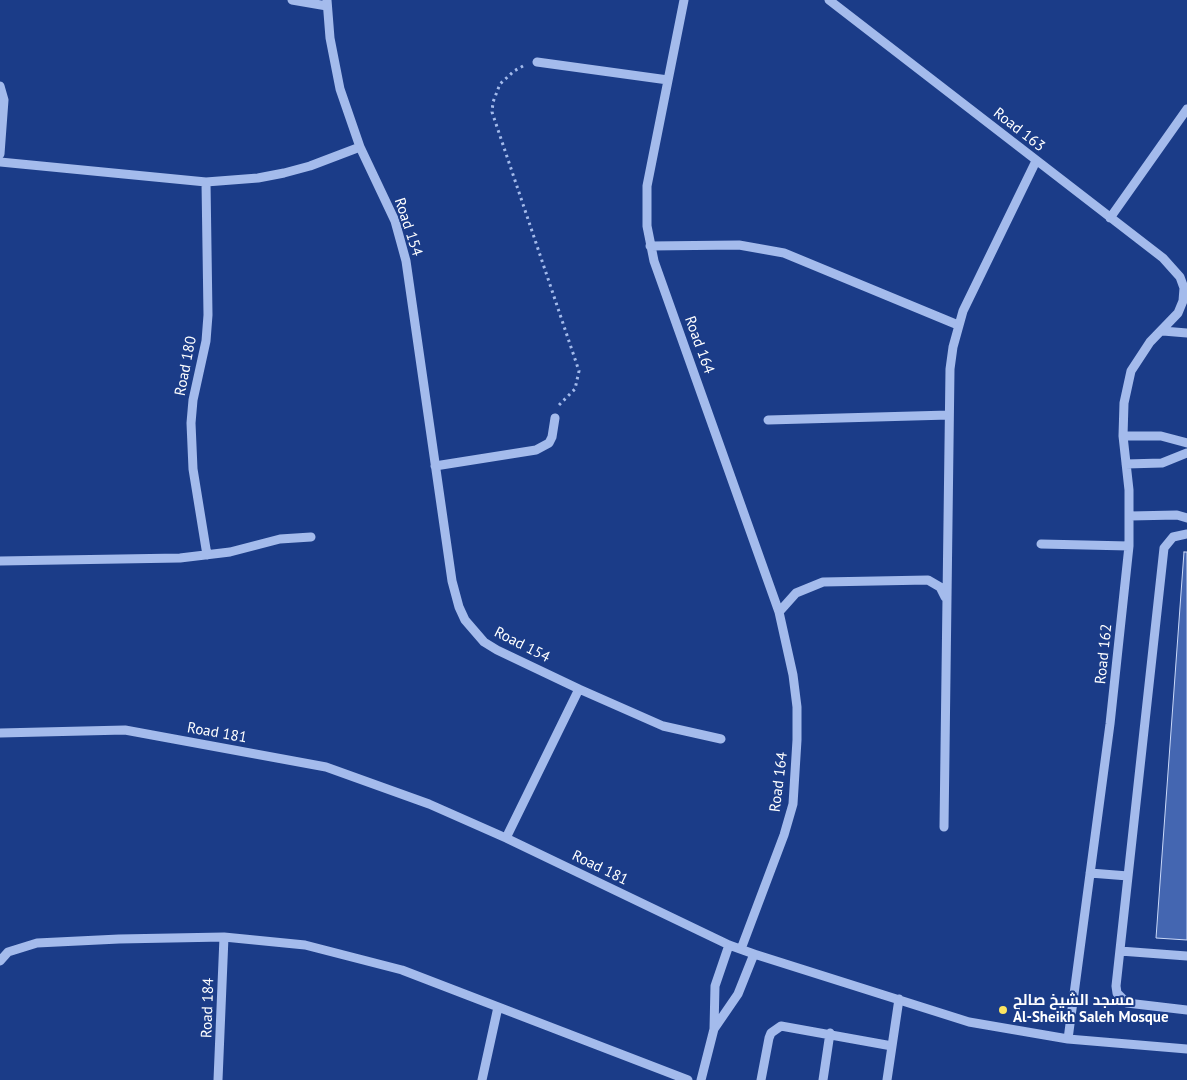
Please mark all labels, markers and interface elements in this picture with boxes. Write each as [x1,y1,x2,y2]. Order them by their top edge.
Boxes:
street label: Road 163 [990,104,1048,156]
street label: Road 154 [390,196,426,258]
street label: Road 164 [680,314,718,376]
street label: Road 180 [171,335,201,397]
street label: Road 154 [491,623,553,667]
street label: Road 162 [1092,623,1116,685]
street label: Road 181 [186,719,248,747]
street label: Road 164 [766,751,792,813]
street label: Road 181 [569,847,631,889]
street label: Road 184 [198,978,218,1038]
place label: مسجد الشيخ صالح Al-Sheikh Saleh Mosque [1013,992,1169,1027]
marker: مسجد الشيخ صالح Al-Sheikh Saleh Mosque [997,1004,1009,1016]

